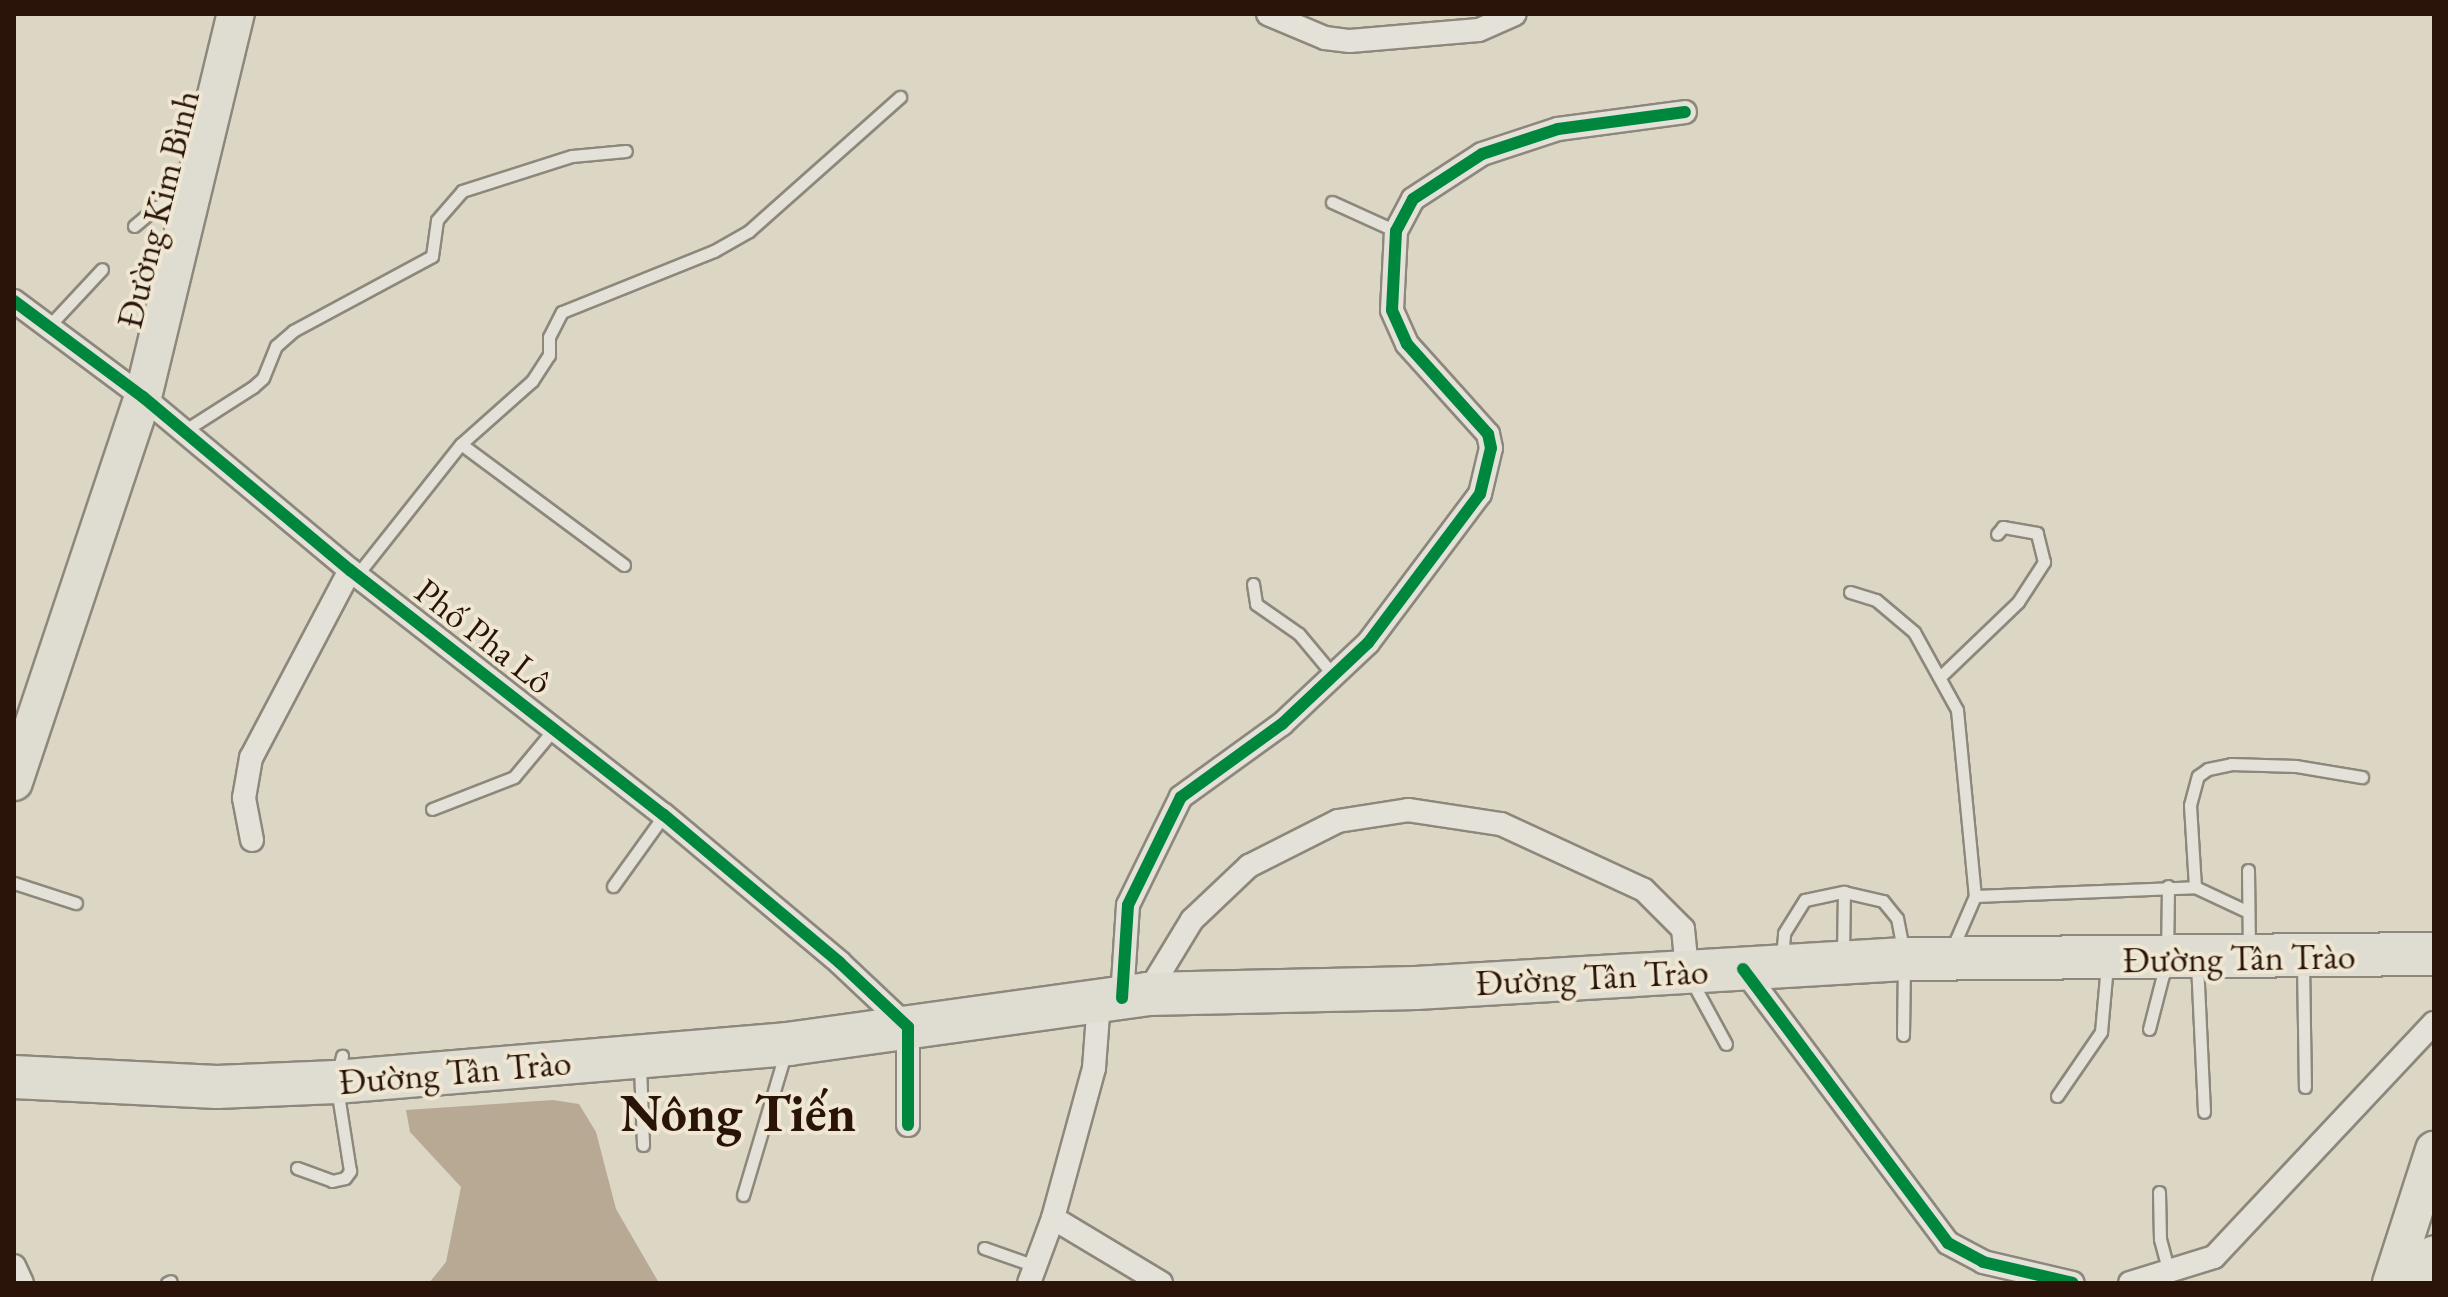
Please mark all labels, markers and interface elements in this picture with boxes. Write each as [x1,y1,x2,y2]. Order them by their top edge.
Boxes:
street label: Đường Kim Bình [108,86,208,332]
street label: Phố Pha Lô [407,569,561,703]
street label: Đường Tân Trào [2122,934,2356,982]
street label: Đường Tân Trào [1474,949,1710,1005]
street label: Đường Tân Trào [337,1040,573,1104]
district label: Nông Tiến [620,1082,856,1144]

